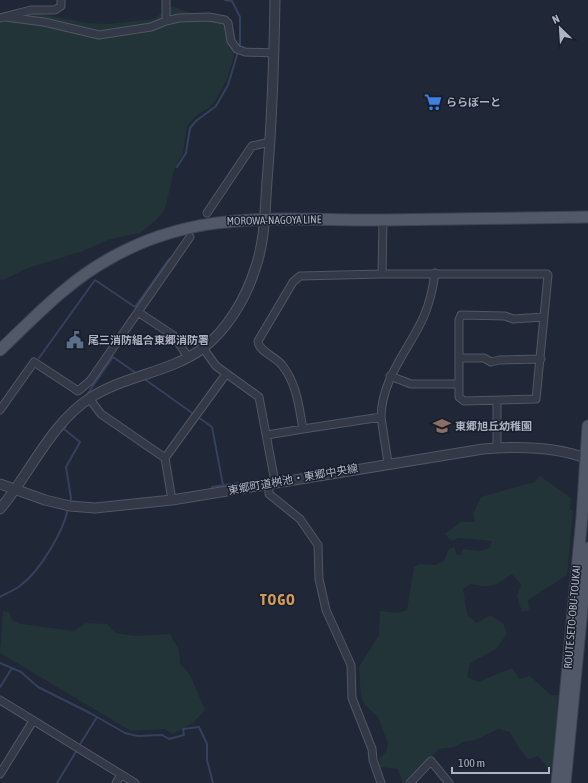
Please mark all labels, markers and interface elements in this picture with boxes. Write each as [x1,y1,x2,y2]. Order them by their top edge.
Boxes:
north arrow [540,8,580,48]
text: N [550,12,561,26]
supermarket icon: ららぽーと [423,92,443,112]
place label: ららぽーと [446,96,501,108]
street label: MOROWA-NAGOYA LINE [227,213,322,227]
public building icon: 尾三消防組合東郷消防署 [65,330,85,350]
place label: 尾三消防組合東郷消防署 [88,334,209,346]
school or university icon: 東郷旭丘幼稚園 [432,416,452,436]
place label: 東郷旭丘幼稚園 [455,420,532,432]
street label: 東郷町道桝池・東郷中央線 [227,462,359,496]
street label: ROUTE SETO-OBU-TOUKAI [561,565,583,669]
district label: TOGO [260,591,296,608]
scale bar [452,749,549,775]
text: 100 m [458,756,485,770]

